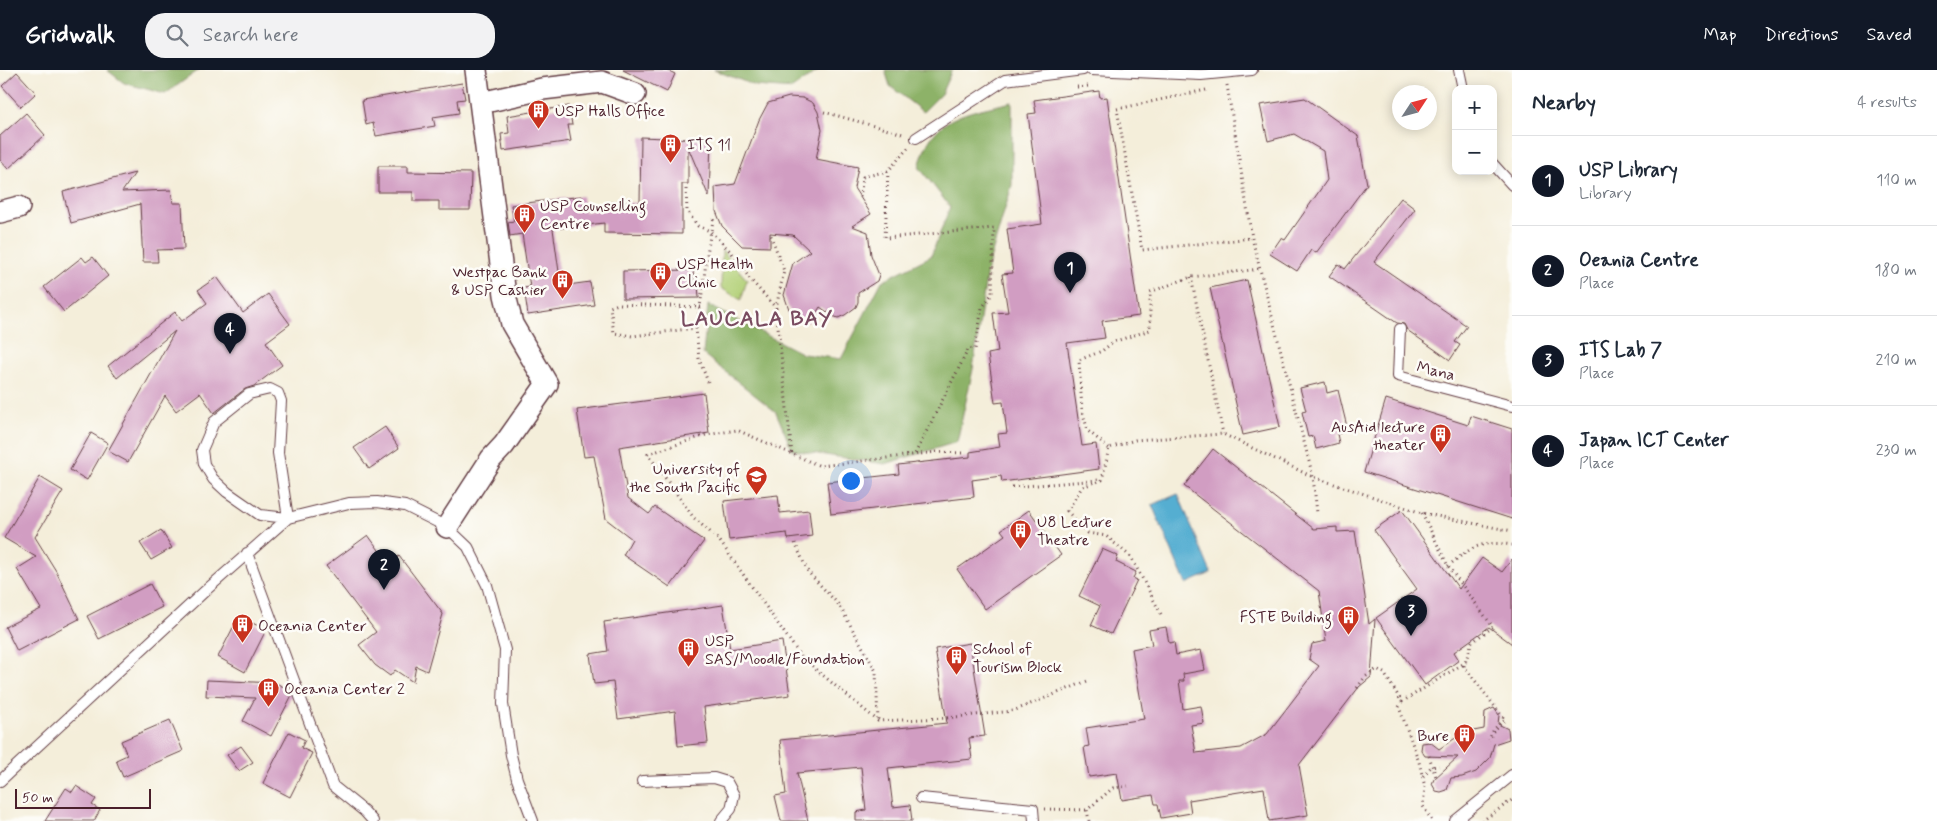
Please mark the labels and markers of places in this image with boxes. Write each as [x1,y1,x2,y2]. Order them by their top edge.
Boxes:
building icon: USP Halls Office [527,98,551,129]
place label: USP Halls Office [555,101,665,122]
building icon: ITS 11 [659,132,683,163]
place label: ITS 11 [687,135,731,156]
place label: USP Counselling Centre [540,196,646,235]
building icon: USP Counselling Centre [512,202,536,233]
pin: 1 [1054,252,1086,293]
place label: USP Health Clinic [677,254,753,293]
building icon: USP Health Clinic [649,260,673,291]
place label: Westpac Bank & USP Cashier [451,262,547,301]
building icon: Westpac Bank & USP Cashier [551,268,575,299]
pin: 4 [214,313,246,354]
place label: AusAid lecture theater [1331,417,1425,456]
building icon: AusAid lecture theater [1429,423,1453,454]
place label: University of the South Pacific [630,459,740,498]
school or university icon: University of the South Pacific [744,465,768,496]
place label: U8 Lecture Theatre [1037,512,1112,551]
building icon: U8 Lecture Theatre [1009,518,1033,549]
pin: 2 [368,549,400,590]
pin: 3 [1395,595,1427,636]
building icon: FSTE Building [1336,604,1360,635]
place label: FSTE Building [1240,607,1332,629]
building icon: Oceania Center [230,613,254,644]
place label: Oceania Center [258,616,367,637]
place label: USP SAS/Moodle/Foundation [705,631,865,670]
building icon: USP SAS/Moodle/Foundation [677,637,701,668]
place label: School of Tourism Block [973,639,1062,678]
building icon: School of Tourism Block [945,645,969,676]
building icon: Oceania Center 2 [256,676,280,707]
place label: Oceania Center 2 [284,679,405,700]
building icon: Bure [1453,723,1477,754]
place label: Bure [1417,726,1449,747]

